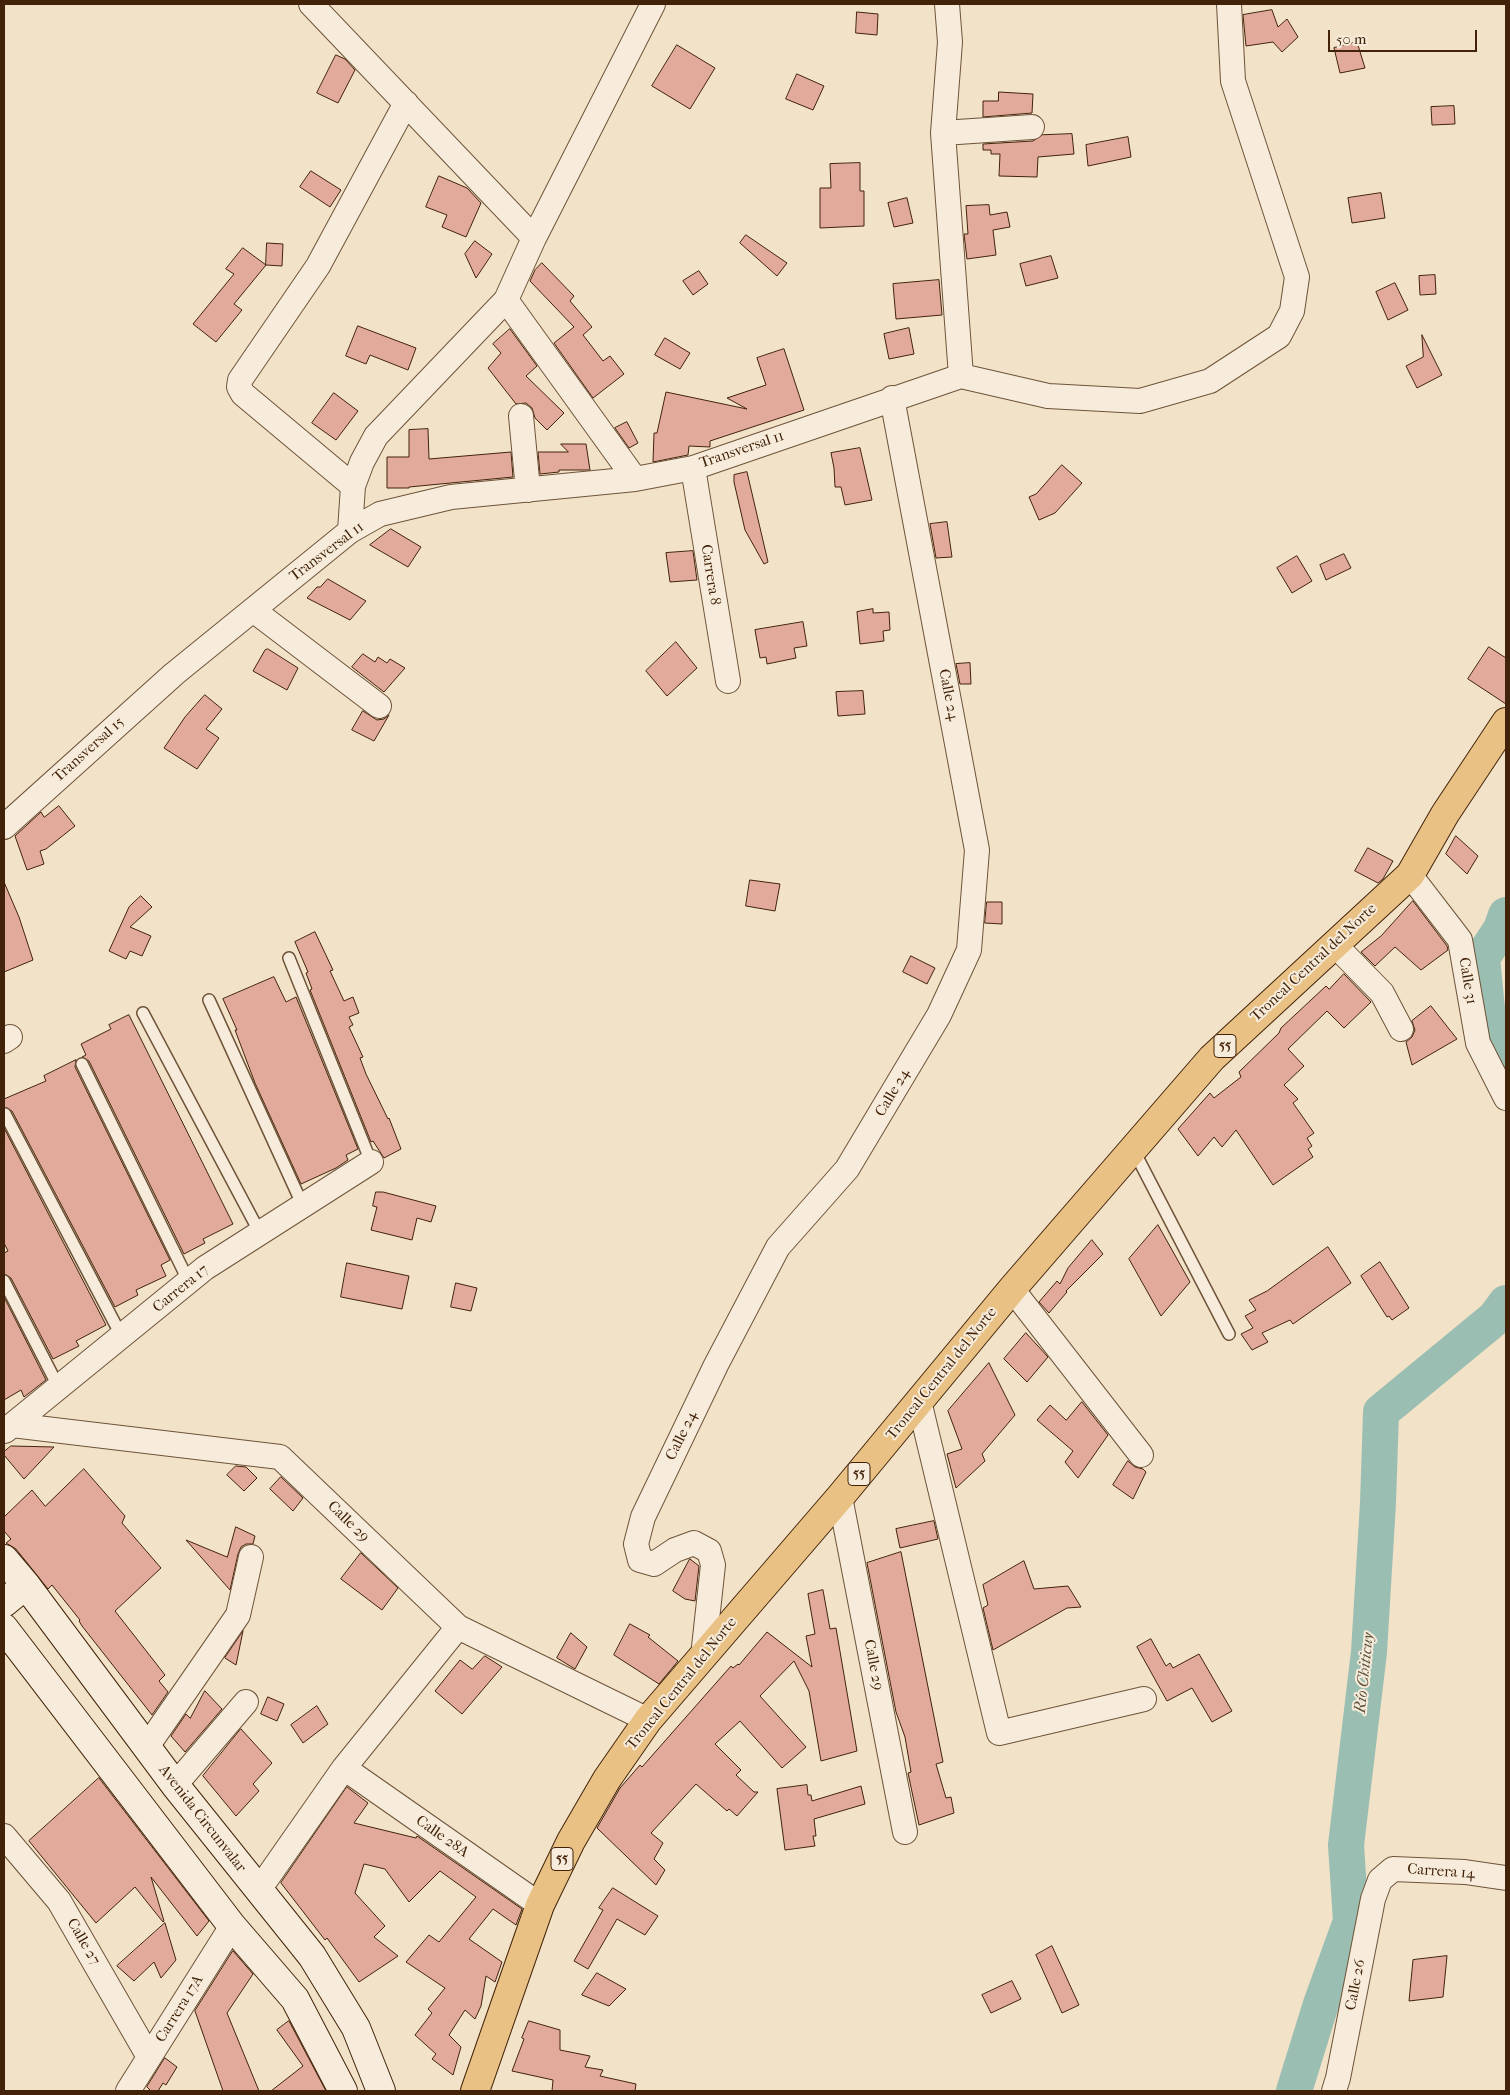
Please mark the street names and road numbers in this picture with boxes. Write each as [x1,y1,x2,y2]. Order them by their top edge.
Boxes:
street label: Transversal 11 [697,427,787,473]
street label: Transversal 11 [286,518,368,586]
street label: Carrera 8 [696,543,724,607]
street label: Calle 24 [934,668,962,722]
street label: Transversal 15 [50,713,128,787]
street label: Troncal Central del Norte [1247,900,1381,1026]
street label: Calle 31 [1454,956,1480,1006]
road number: 55 [1214,1034,1236,1058]
street label: Calle 24 [872,1066,914,1120]
street label: Carrera 17 [150,1261,212,1317]
street label: Troncal Central del Norte [883,1304,1001,1444]
street label: Calle 24 [662,1408,702,1464]
road number: 55 [848,1462,870,1486]
street label: Calle 29 [323,1498,373,1546]
street label: Troncal Central del Norte [623,1614,741,1754]
street label: Calle 29 [859,1638,887,1692]
street label: Avenida Circunvalar [154,1762,250,1876]
street label: Calle 28A [412,1812,472,1862]
road number: 55 [551,1848,573,1870]
street label: Carrera 14 [1407,1861,1475,1883]
street label: Calle 27 [63,1915,103,1969]
street label: Calle 26 [1342,1958,1370,2012]
street label: Carrera 17A [152,1972,208,2046]

